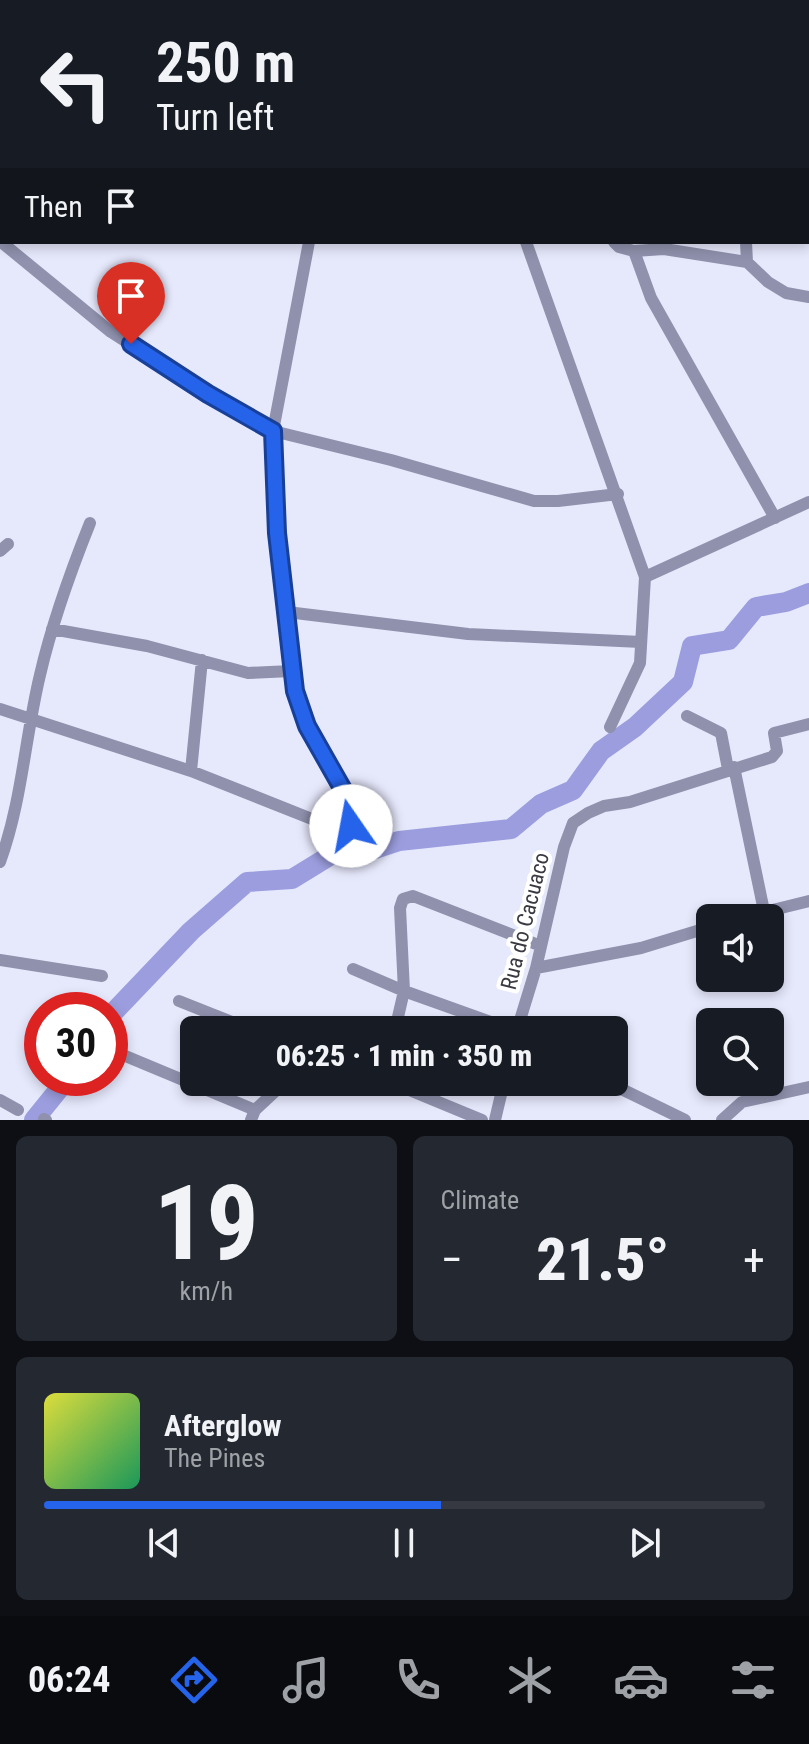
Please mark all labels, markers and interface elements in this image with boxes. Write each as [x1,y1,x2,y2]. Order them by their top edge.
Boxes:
text: 250 m [156,30,295,96]
icon: left [24,32,128,136]
text: Turn left [156,97,274,139]
icon: arrive [99,184,143,228]
text: Then [24,189,83,224]
pin [97,262,165,344]
icon: arrive [109,274,153,318]
position arrow [309,784,393,868]
street label: Rua do Cacuaco [496,850,554,992]
map controls [696,904,784,1096]
button: sound [696,904,784,992]
speed limit sign: 30 [24,992,128,1096]
button: search [696,1008,784,1096]
text: 06:25 · 1 min · 350 m [276,1038,532,1073]
text: 19 [154,1163,259,1284]
text: Climate [441,1185,519,1215]
text: 21.5° [536,1224,669,1295]
text: − [441,1234,463,1286]
text: + [743,1234,765,1286]
text: km/h [180,1276,233,1306]
text: Afterglow [164,1408,282,1443]
text: The Pines [164,1443,265,1473]
icon: previous [142,1521,186,1565]
icon: pause [382,1521,426,1565]
icon: next [623,1521,667,1565]
icon: directions [166,1652,222,1708]
icon: music [278,1652,334,1708]
icon: phone [390,1652,446,1708]
icon: climate [502,1652,558,1708]
icon: car [613,1652,669,1708]
icon: filters [725,1652,781,1708]
text: 06:24 [28,1659,111,1701]

